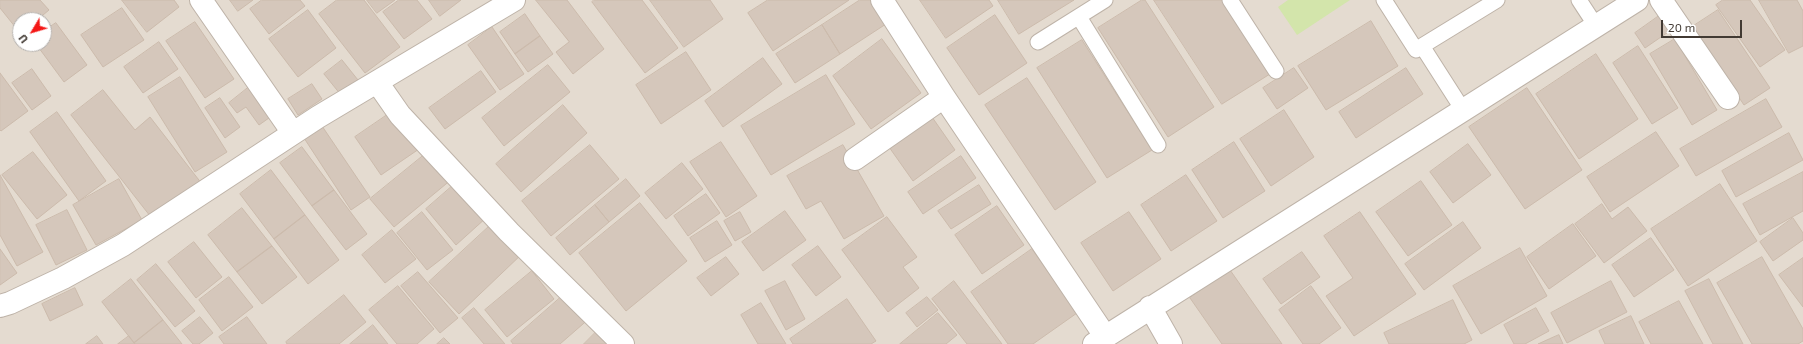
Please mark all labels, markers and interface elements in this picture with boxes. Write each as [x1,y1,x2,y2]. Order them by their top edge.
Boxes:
north arrow [12,12,52,52]
scale bar [1663,12,1744,38]
text: 20 m [1668,20,1695,34]
text: U [15,32,30,46]

